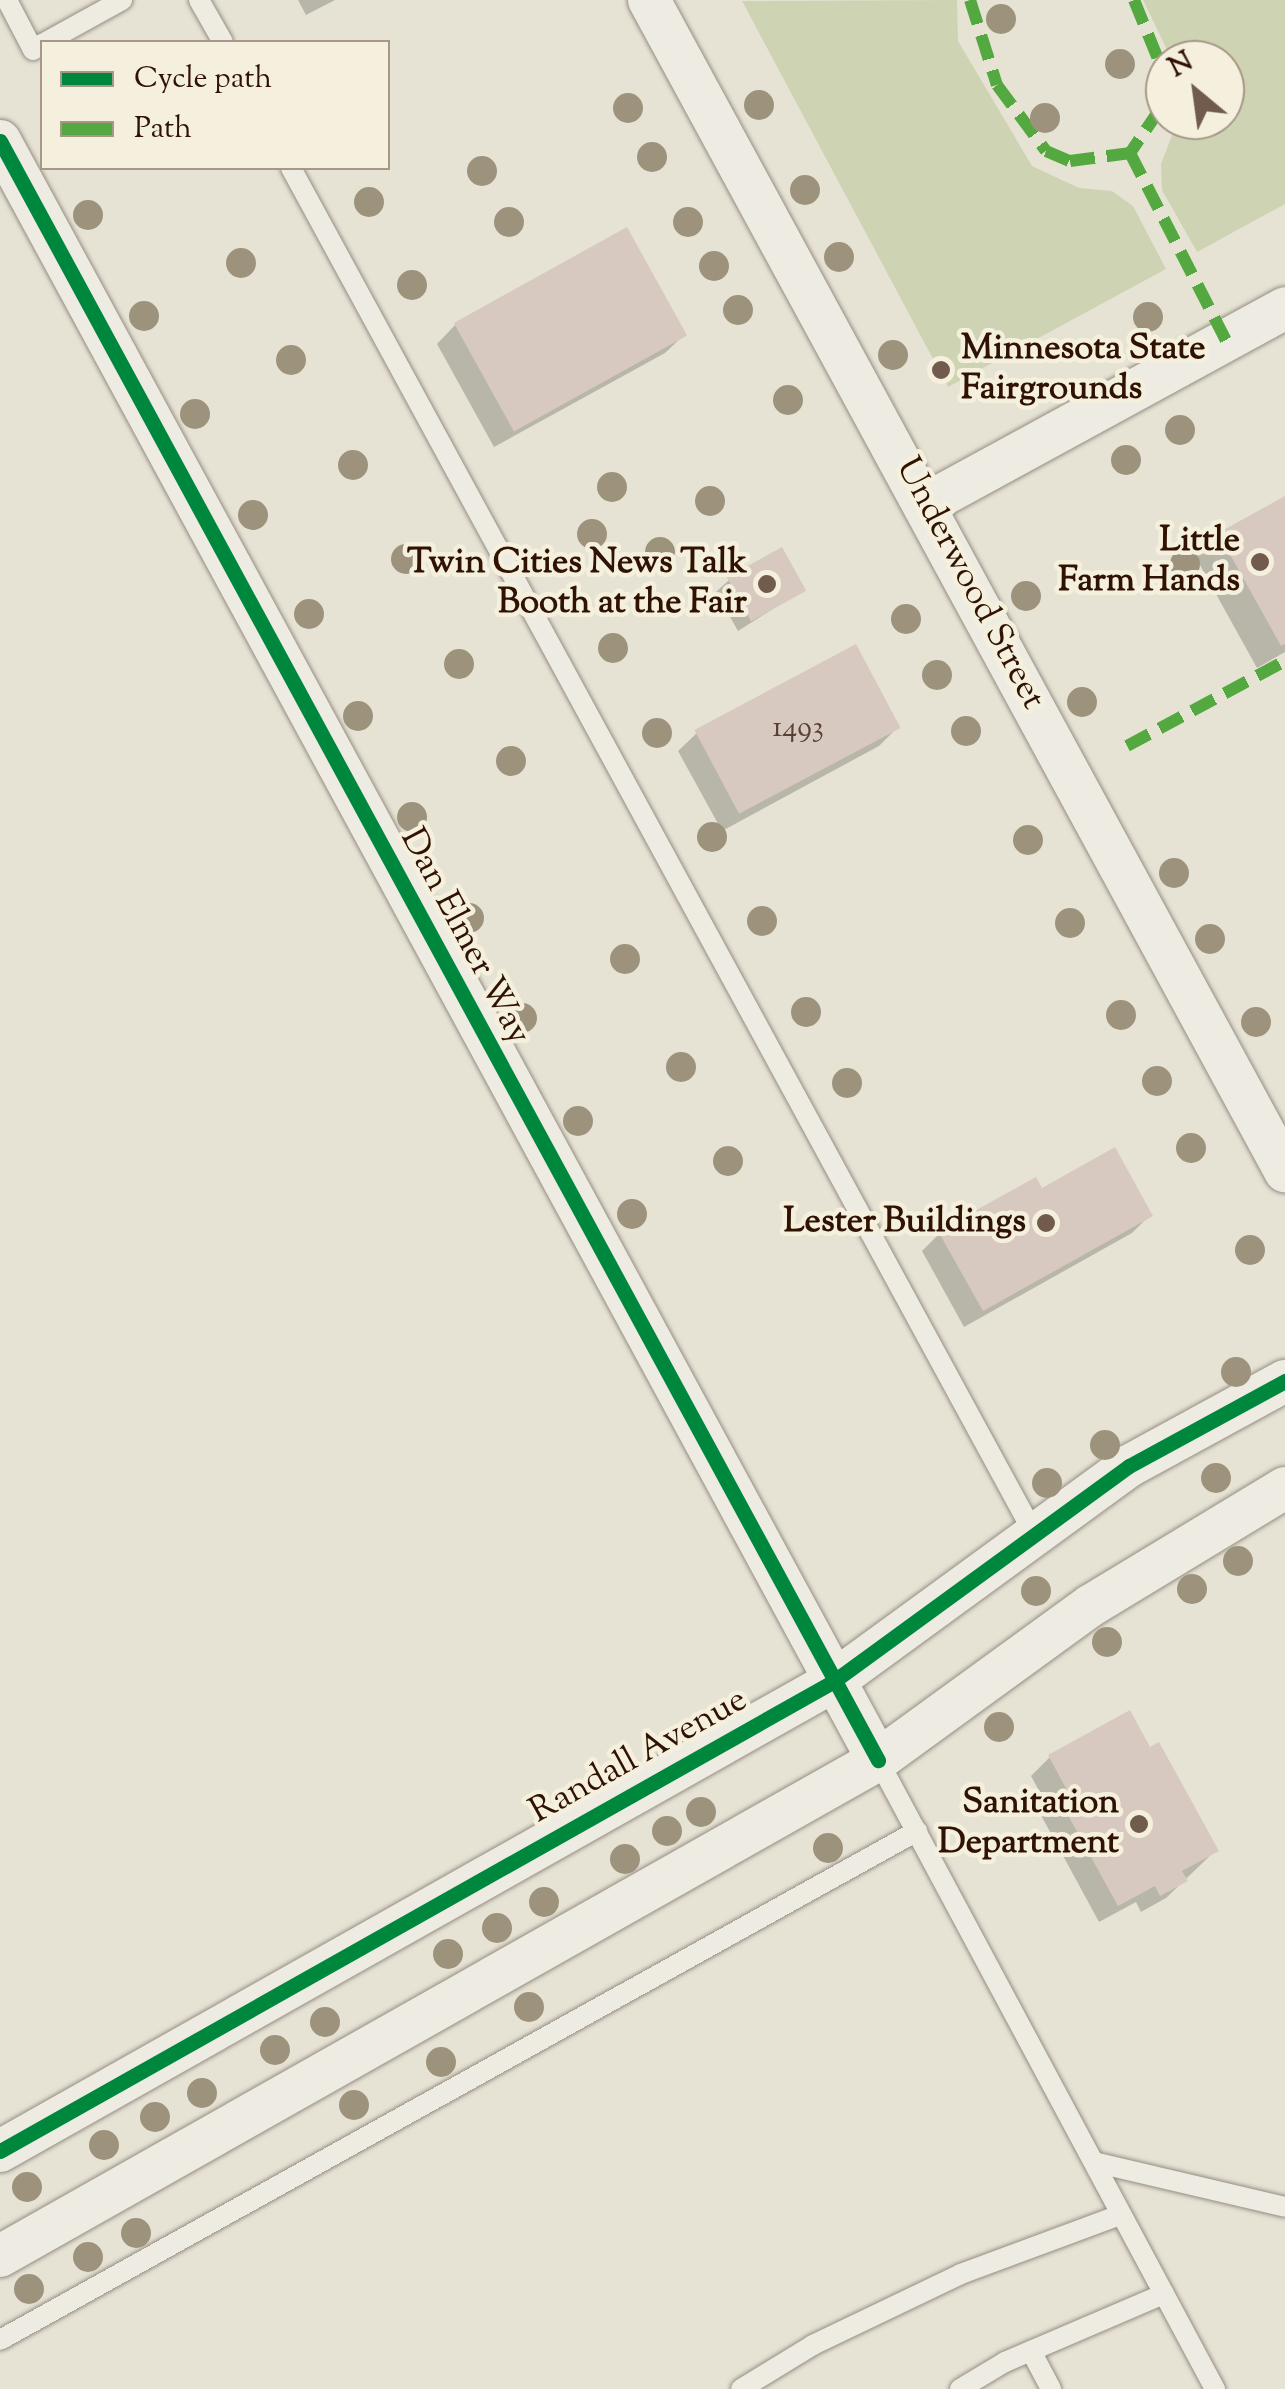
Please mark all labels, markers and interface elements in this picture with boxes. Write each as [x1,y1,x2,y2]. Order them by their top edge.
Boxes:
legend [40,40,390,170]
north arrow [1145,40,1245,140]
text: N [1162,43,1201,88]
text: Cycle path [134,58,272,101]
text: Path [134,108,192,151]
place label: Minnesota State Fairgrounds [961,329,1206,411]
marker: Minnesota State Fairgrounds [930,359,952,381]
street label: Underwood Street [885,451,1053,717]
place label: Little Farm Hands [1058,521,1240,603]
place label: Twin Cities News Talk Booth at the Fair [407,543,747,625]
marker: Little Farm Hands [1249,551,1271,573]
marker: Twin Cities News Talk Booth at the Fair [756,573,778,595]
house number: 1493 [772,711,824,747]
street label: Dan Elmer Way [390,822,538,1052]
place label: Lester Buildings [784,1202,1026,1244]
marker: Lester Buildings [1035,1212,1057,1234]
street label: Randall Avenue [523,1680,755,1834]
place label: Sanitation Department [938,1783,1119,1865]
marker: Sanitation Department [1128,1813,1150,1835]

